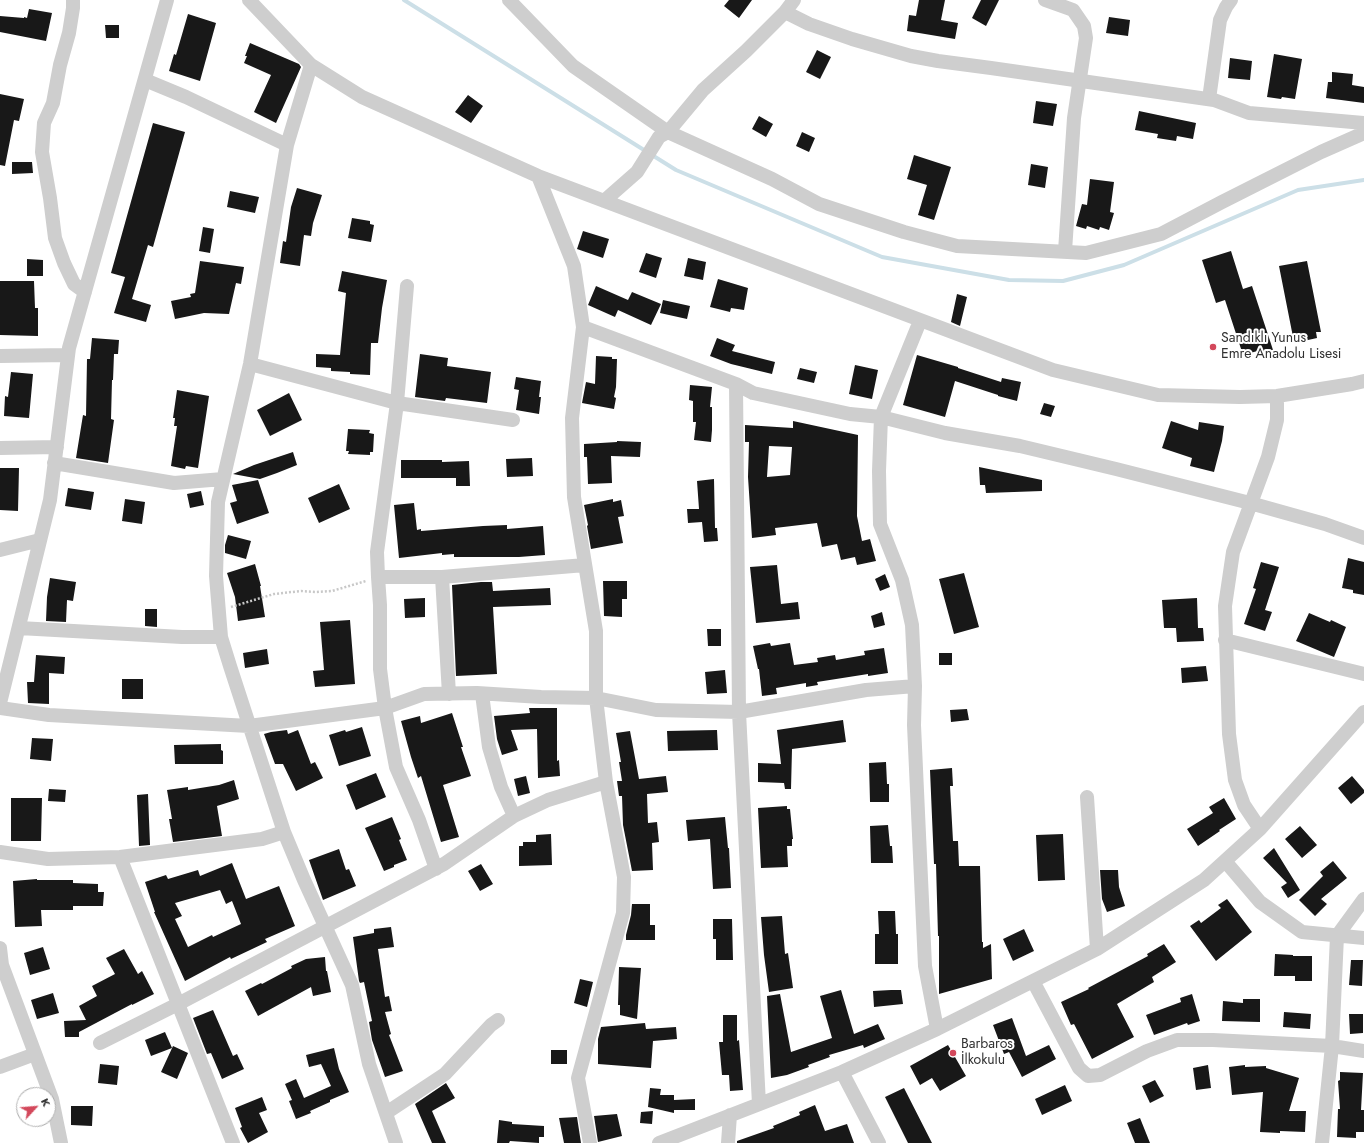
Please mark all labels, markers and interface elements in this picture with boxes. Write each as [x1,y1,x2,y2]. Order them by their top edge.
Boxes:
place label: Sandıklı Yunus Emre Anadolu Lisesi [1221,331,1341,364]
marker: Sandıklı Yunus Emre Anadolu Lisesi [1208,342,1218,352]
place label: Barbaros İlkokulu [961,1037,1013,1070]
marker: Barbaros İlkokulu [948,1048,958,1058]
north arrow [16,1087,56,1127]
text: K [37,1095,55,1109]

